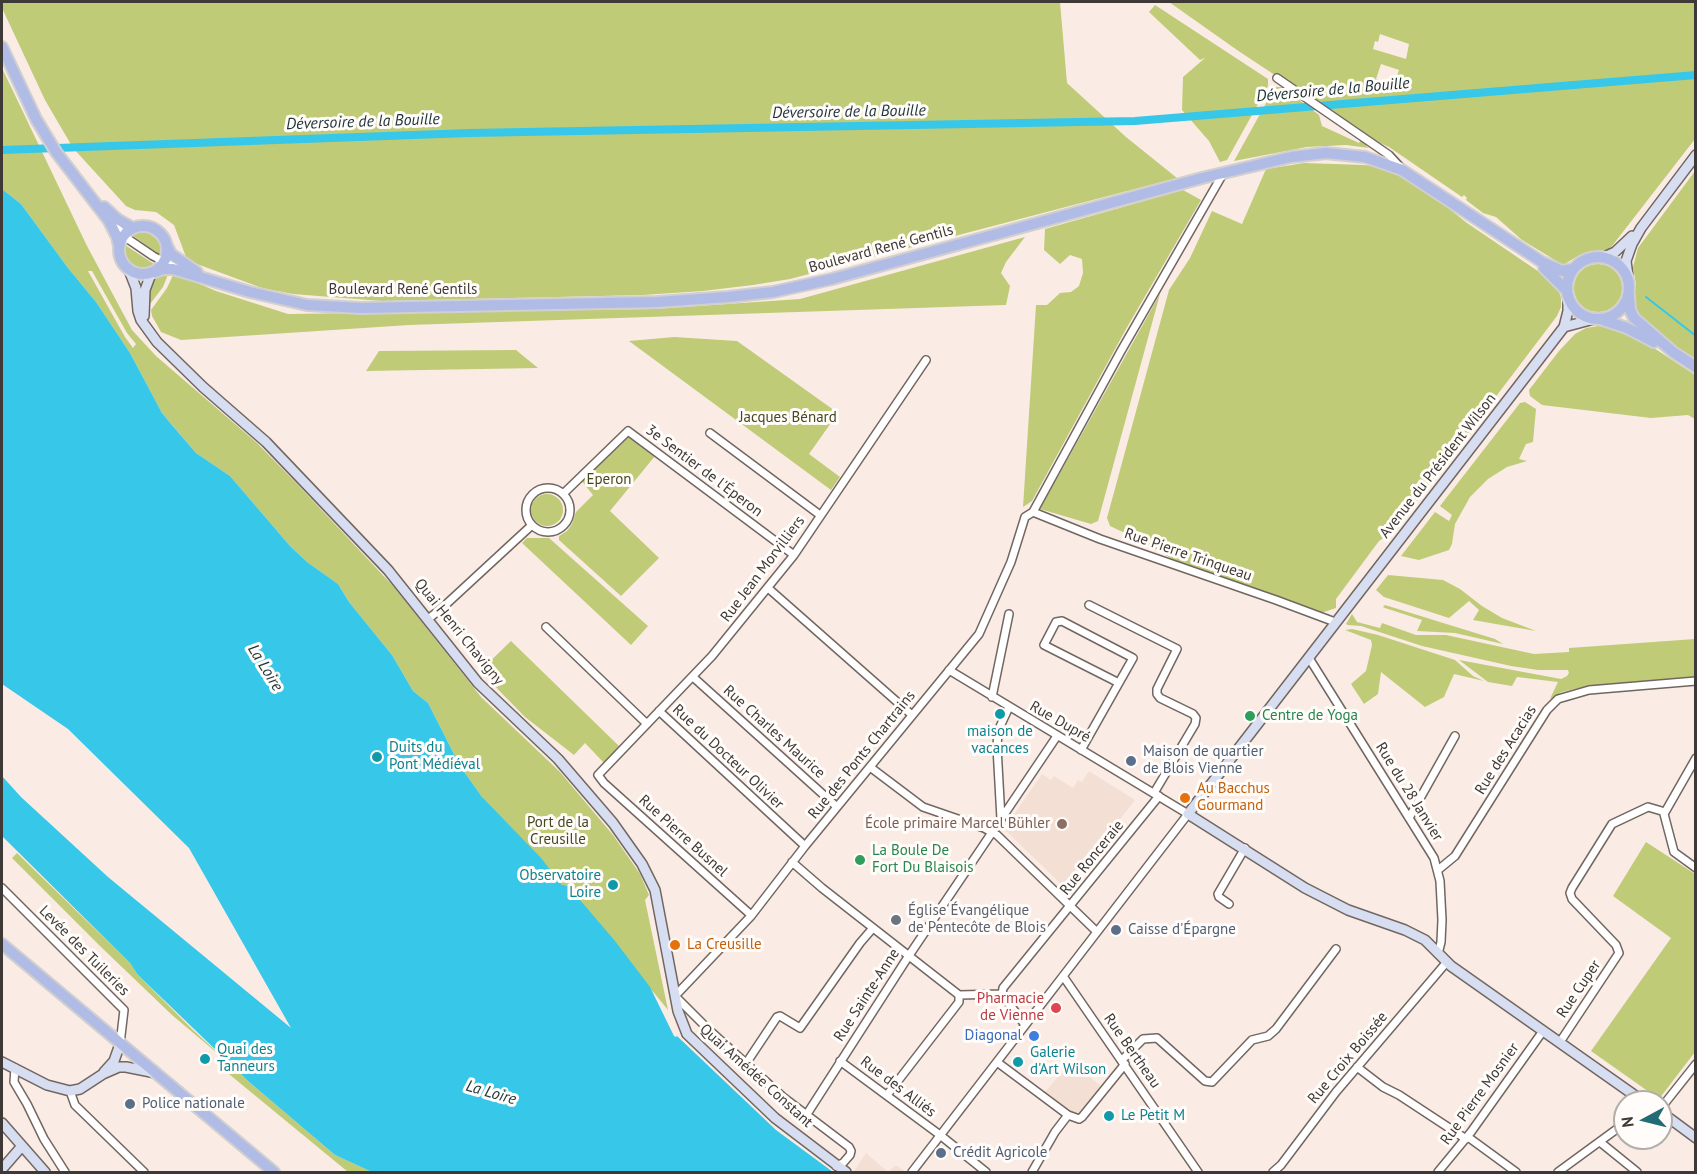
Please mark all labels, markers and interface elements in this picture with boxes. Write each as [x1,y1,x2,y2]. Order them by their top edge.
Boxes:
water label: Déversoire de la Bouille [1256,74,1410,106]
water label: Déversoire de la Bouille [772,101,926,123]
water label: Déversoire de la Bouille [286,110,440,134]
street label: Boulevard René Gentils [807,221,955,277]
street label: Boulevard René Gentils [329,281,477,299]
street label: Avenue du Président Wilson [1376,390,1500,542]
park label: Jacques Bénard [739,409,837,427]
street label: 3e Sentier de l'Éperon [642,421,766,521]
park label: Eperon [586,471,632,489]
street label: Rue Jean Morvilliers [717,512,809,626]
street label: Rue Pierre Trinqueau [1122,525,1254,585]
street label: Quai Henri Chavigny [411,575,507,689]
water label: La Loire [243,641,287,695]
street label: Rue Charles Maurice [719,682,829,782]
street label: Rue des Ponts Chartrains [805,687,919,823]
street label: Rue Dupré [1026,697,1094,747]
street label: Rue du Docteur Olivier [669,701,787,813]
street label: Rue des Acacias [1471,702,1541,798]
marker: maison de vacances [993,707,1007,721]
place label: Centre de Yoga [1262,707,1358,725]
marker: Centre de Yoga [1243,709,1257,723]
place label: maison de vacances [967,723,1033,758]
place label: Duits du Pont Médiéval [389,739,480,774]
street label: Rue du 28 Janvier [1371,739,1447,845]
place label: Maison de quartier de Blois Vienne [1143,743,1264,778]
marker: Duits du Pont Médiéval [370,750,384,764]
marker: Maison de quartier de Blois Vienne [1124,754,1138,768]
place label: Au Bacchus Gourmand [1197,780,1270,815]
street label: Rue Pierre Busnel [635,791,731,881]
marker: Au Bacchus Gourmand [1178,791,1192,805]
park label: Port de la Creusille [527,814,589,849]
place label: École primaire Marcel Bühler [865,815,1050,833]
marker: École primaire Marcel Bühler [1055,817,1069,831]
street label: Rue Ronceraie [1056,817,1128,899]
place label: La Boule De Fort Du Blaisois [872,842,974,877]
marker: La Boule De Fort Du Blaisois [853,853,867,867]
place label: Observatoire Loire [519,867,601,902]
marker: Observatoire Loire [606,878,620,892]
street label: Levée des Tuileries [35,902,133,1000]
place label: Église Évangélique de Pentecôte de Blois [908,902,1046,937]
marker: Église Évangélique de Pentecôte de Blois [889,913,903,927]
place label: Caisse d'Épargne [1128,921,1236,939]
marker: Caisse d'Épargne [1109,923,1123,937]
place label: La Creusille [687,936,762,954]
marker: La Creusille [668,938,682,952]
street label: Rue Sainte-Anne [830,945,904,1045]
street label: Rue Cuper [1553,957,1605,1021]
place label: Pharmacie de Vienne [977,990,1044,1025]
marker: Pharmacie de Vienne [1049,1001,1063,1015]
street label: Rue Croix Boissée [1304,1008,1392,1108]
street label: Rue Bertheau [1100,1010,1164,1092]
street label: Quai Amédée Constant [696,1020,816,1132]
place label: Diagonal [965,1027,1022,1045]
marker: Diagonal [1027,1029,1041,1043]
street label: Rue Pierre Mosnier [1437,1040,1523,1148]
place label: Quai des Tanneurs [217,1041,275,1076]
place label: Galerie d'Art Wilson [1030,1044,1106,1079]
marker: Quai des Tanneurs [198,1052,212,1066]
street label: Rue des Alliés [857,1053,939,1121]
marker: Galerie d'Art Wilson [1011,1055,1025,1069]
water label: La Loire [464,1077,518,1109]
north arrow [1613,1090,1673,1150]
place label: Police nationale [142,1095,245,1113]
marker: Police nationale [123,1097,137,1111]
place label: Le Petit M [1121,1107,1185,1125]
marker: Le Petit M [1102,1109,1116,1123]
text: N [1617,1116,1638,1128]
place label: Crédit Agricole [953,1144,1047,1162]
marker: Crédit Agricole [934,1146,948,1160]

